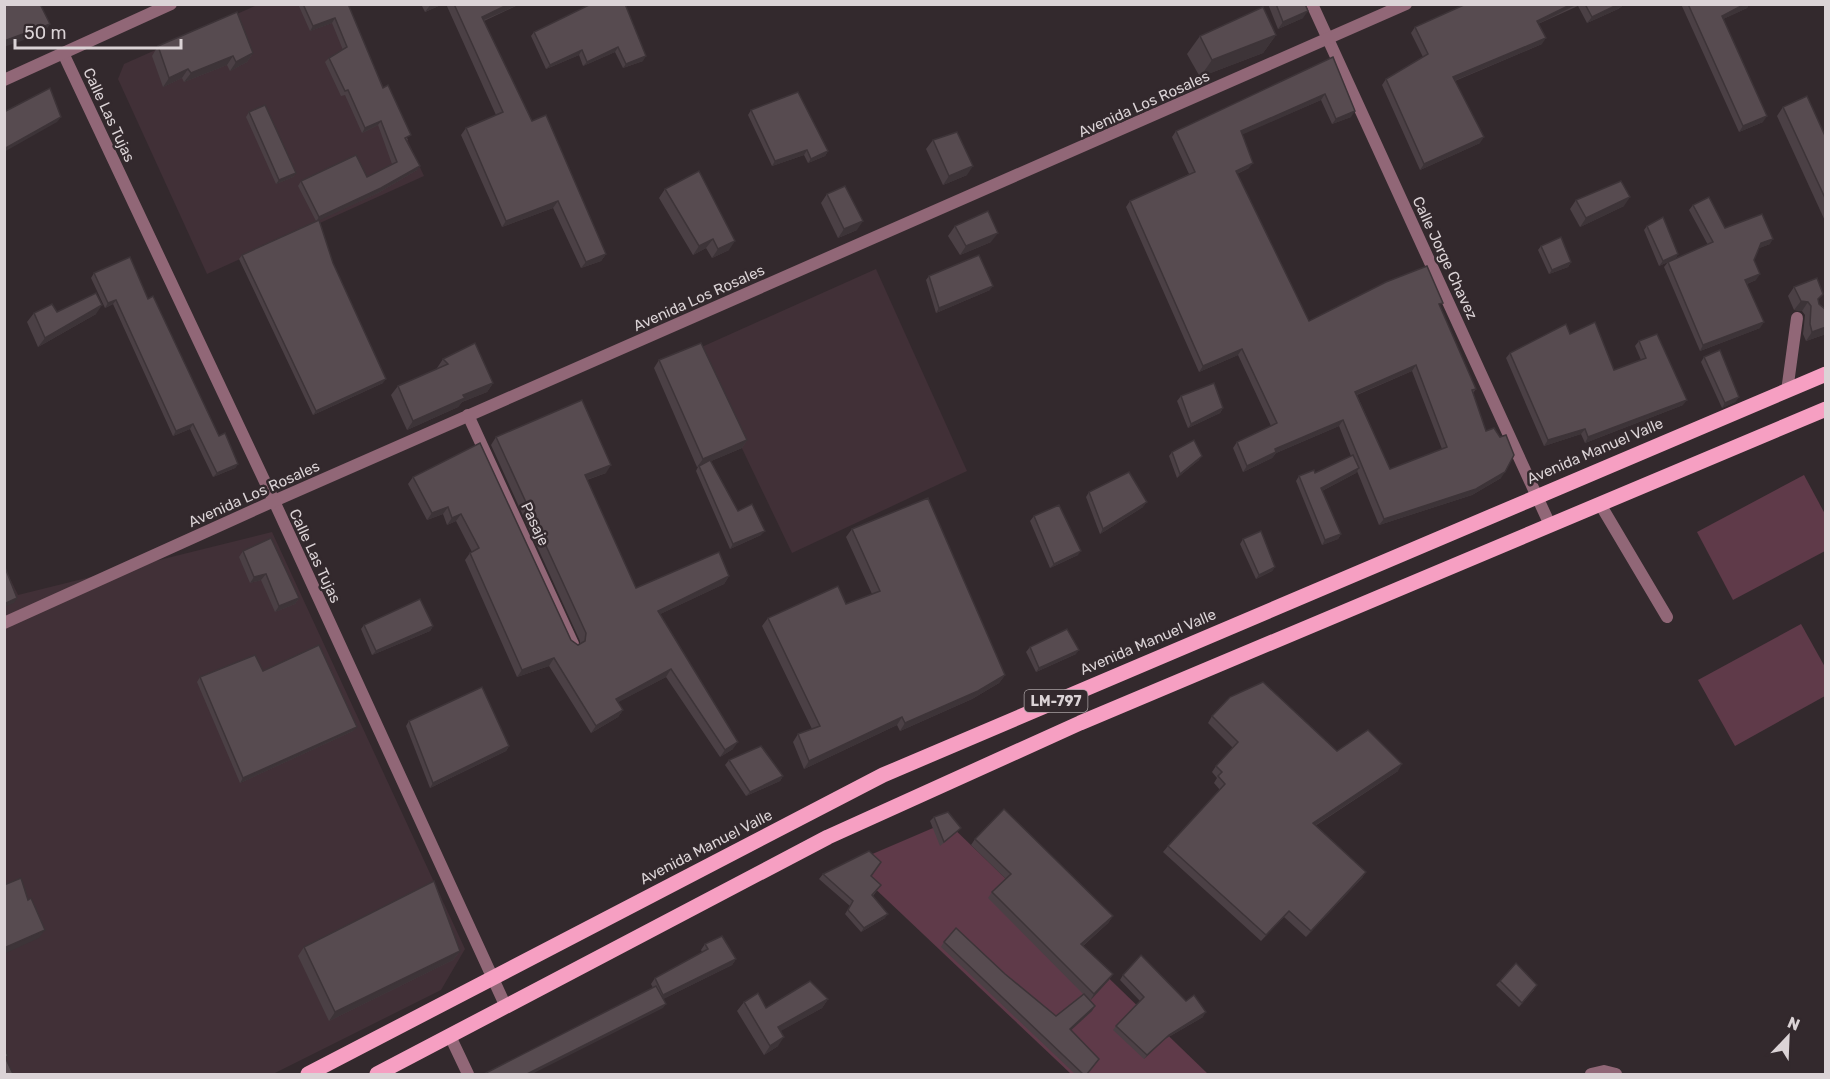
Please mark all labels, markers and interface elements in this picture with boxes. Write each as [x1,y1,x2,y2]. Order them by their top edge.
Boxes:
scale bar [15,12,182,50]
text: 50 m [24,22,67,44]
street label: Calle Las Tujas [79,65,139,165]
street label: Avenida Los Rosales [1076,67,1213,141]
street label: Calle Jorge Chavez [1409,194,1482,323]
street label: Avenida Los Rosales [631,261,768,335]
street label: Avenida Manuel Valle [1524,414,1666,488]
street label: Avenida Los Rosales [186,457,323,531]
street label: Pasaje [517,499,553,549]
street label: Calle Las Tujas [285,506,345,606]
street label: Avenida Manuel Valle [1077,605,1219,679]
road number: LM-797 [1024,690,1088,712]
street label: Avenida Manuel Valle [637,806,775,888]
north arrow [1758,1007,1818,1067]
text: N [1785,1013,1803,1035]

